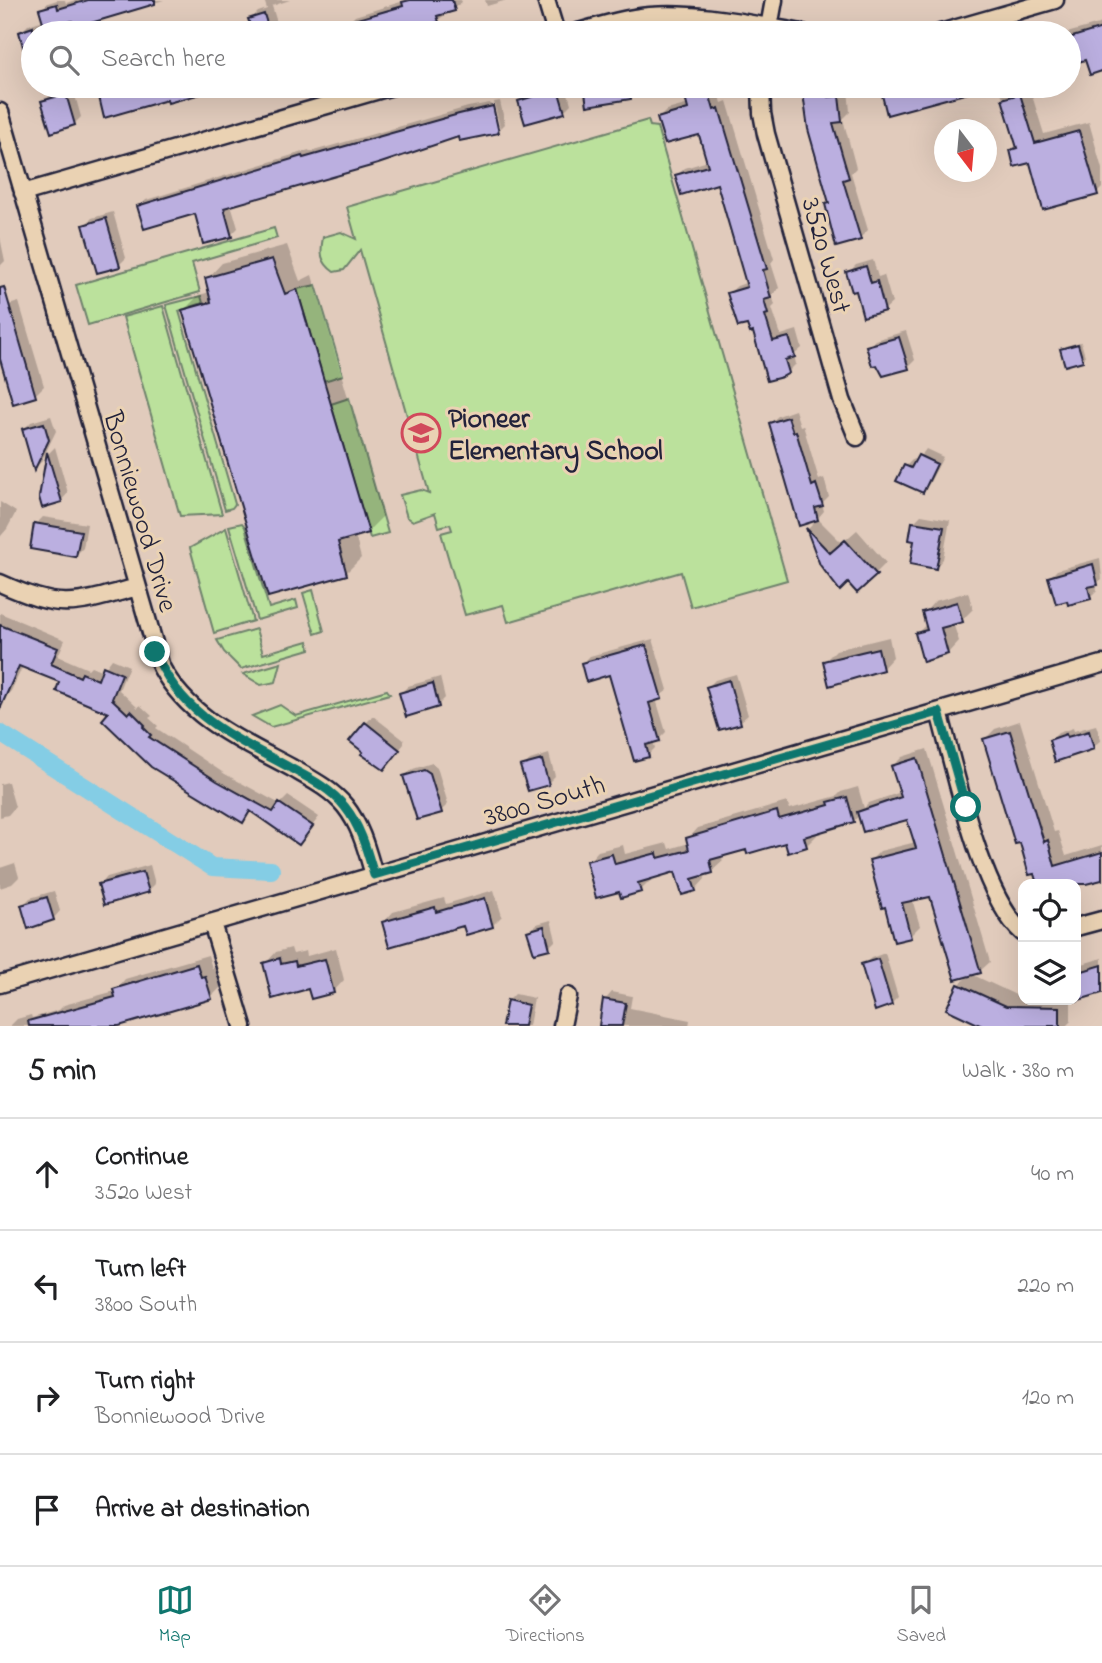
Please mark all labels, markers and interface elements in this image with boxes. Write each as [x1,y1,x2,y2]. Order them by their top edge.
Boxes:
search box [21,21,1081,98]
icon: search [45,41,83,79]
text: Search here [101,41,226,79]
north arrow [934,119,997,182]
street label: 3520 West [789,193,861,319]
place label: Pioneer Elementary School [448,400,663,473]
street label: Bonniewood Drive [90,406,187,618]
school or university icon: Pioneer Elementary School [400,412,442,454]
route end [139,636,170,667]
street label: 3800 South [480,766,610,839]
route start [950,791,981,822]
map controls [1018,879,1081,1005]
button: locate [1018,879,1081,942]
button: layers [1018,942,1081,1005]
text: 5 min [28,1050,96,1094]
text: Walk · 380 m [962,1055,1074,1088]
text: Continue [95,1139,188,1177]
icon: ahead [28,1155,66,1193]
text: 40 m [1031,1158,1074,1191]
text: 3520 West [95,1177,192,1210]
text: Turn left [95,1251,186,1289]
icon: left [28,1267,66,1305]
text: 220 m [1018,1270,1074,1303]
text: 3800 South [95,1289,197,1322]
text: Turn right [95,1363,195,1401]
icon: right [28,1379,66,1417]
text: 120 m [1022,1382,1074,1415]
text: Bonniewood Drive [95,1401,265,1434]
icon: arrive [28,1491,66,1529]
text: Arrive at destination [95,1491,310,1529]
tab: Map [156,1581,194,1650]
tab: Directions [506,1581,585,1650]
tab: Saved [897,1581,946,1650]

